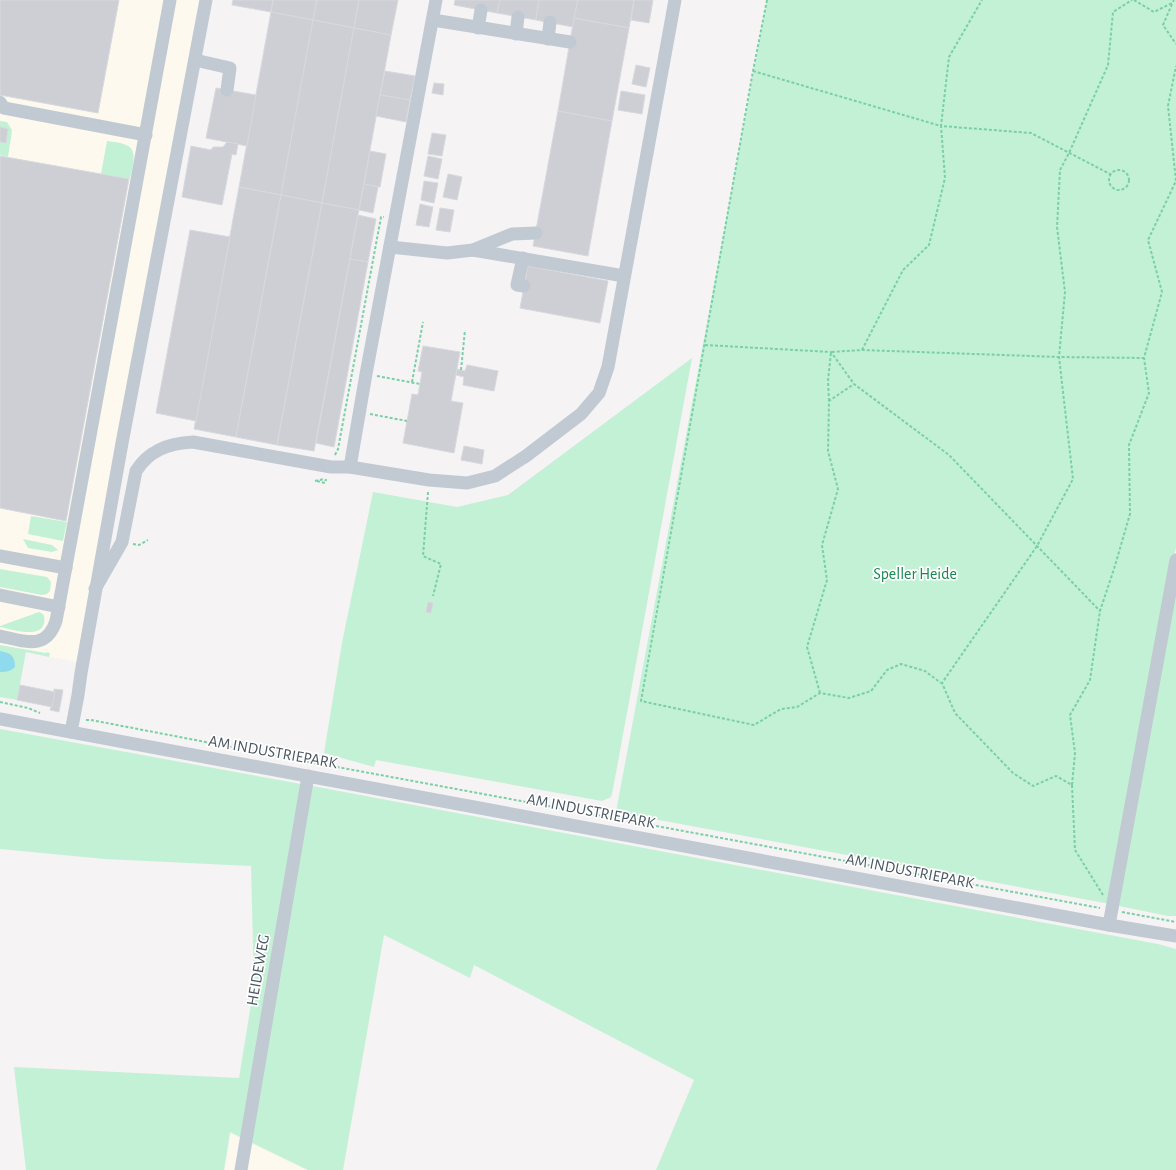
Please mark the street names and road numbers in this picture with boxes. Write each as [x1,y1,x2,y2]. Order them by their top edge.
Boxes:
street label: AM INDUSTRIEPARK [207,733,339,771]
street label: AM INDUSTRIEPARK [525,791,657,831]
street label: AM INDUSTRIEPARK [844,851,976,891]
street label: HEIDEWEG [244,933,272,1007]

